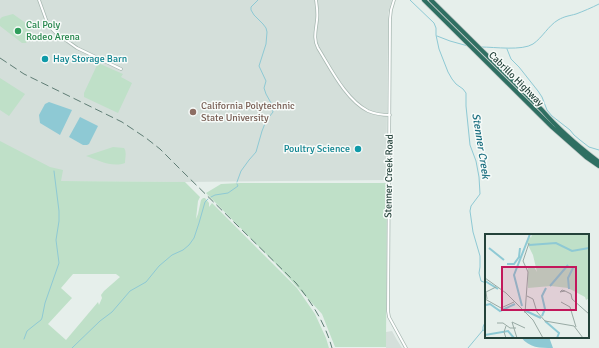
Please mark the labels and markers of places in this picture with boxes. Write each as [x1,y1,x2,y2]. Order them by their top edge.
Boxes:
place label: Cal Poly Rodeo Arena [26,19,80,43]
marker: Cal Poly Rodeo Arena [13,26,23,36]
place label: Hay Storage Barn [53,53,127,65]
marker: Hay Storage Barn [40,54,50,64]
place label: California Polytechnic State University [201,100,295,124]
marker: California Polytechnic State University [188,107,198,117]
place label: Poultry Science [284,143,350,155]
marker: Poultry Science [353,144,363,154]

